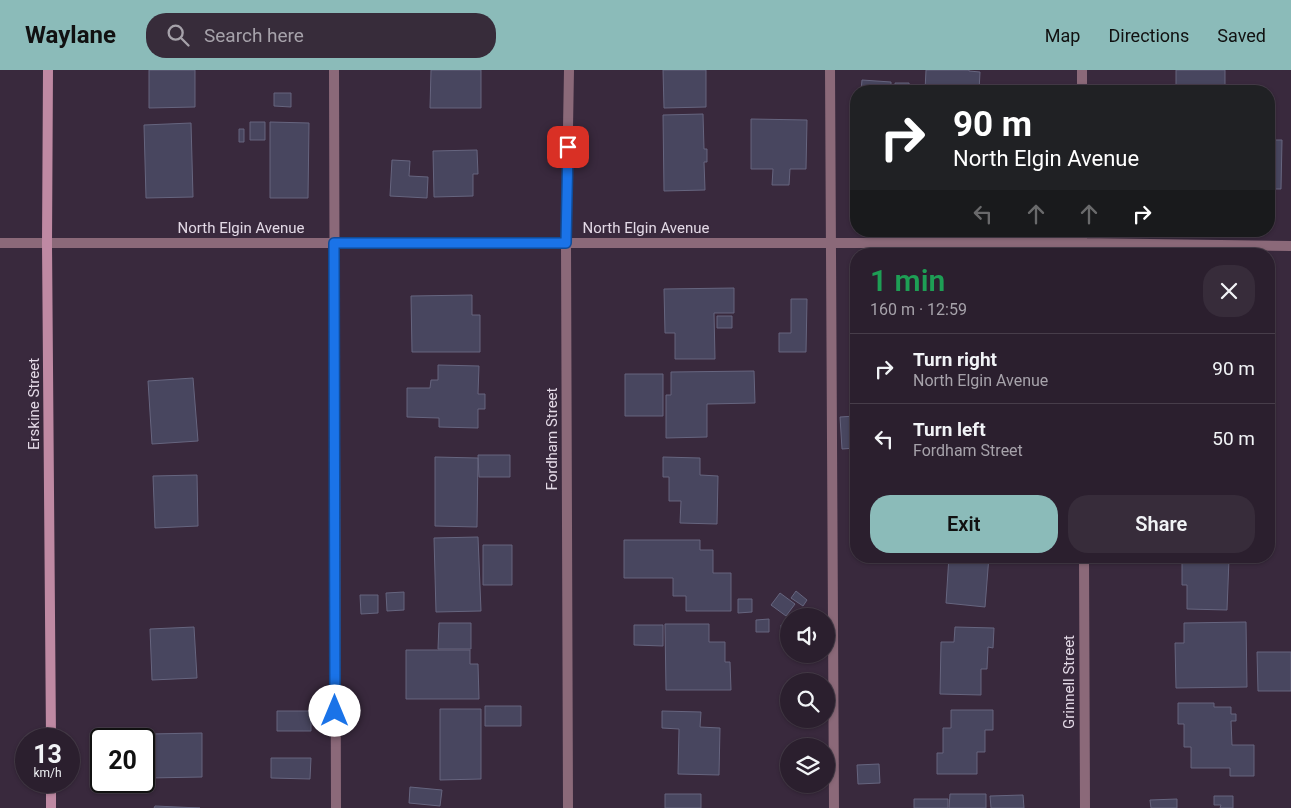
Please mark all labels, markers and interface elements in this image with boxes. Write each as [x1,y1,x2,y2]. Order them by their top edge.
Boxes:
search box [146,13,496,58]
text: Waylane [25,21,116,49]
icon: search [164,21,192,49]
text: Search here [204,24,304,47]
text: Map [1045,25,1080,46]
text: Directions [1108,25,1189,46]
text: Saved [1217,25,1266,46]
text: 90 m [953,104,1032,145]
icon: right [870,105,935,170]
pin [547,126,589,168]
icon: arrive [554,133,582,161]
text: North Elgin Avenue [953,146,1139,171]
icon: left [969,200,997,228]
icon: ahead [1022,200,1050,228]
icon: ahead [1075,200,1103,228]
icon: right [1128,200,1156,228]
street label: North Elgin Avenue [178,219,304,237]
street label: North Elgin Avenue [583,219,709,237]
text: 1 min [870,263,945,298]
button: close [1203,265,1255,317]
text: 160 m · 12:59 [870,300,967,319]
text: Turn right [913,348,997,371]
icon: right [870,355,898,383]
text: 90 m [1212,357,1255,380]
street label: Erskine Street [25,358,43,450]
text: North Elgin Avenue [913,371,1048,390]
street label: Fordham Street [543,387,561,490]
text: Turn left [913,418,986,441]
icon: left [870,425,898,453]
text: 50 m [1212,427,1255,450]
text: Fordham Street [913,441,1023,460]
button: Exit [870,495,1058,553]
button: Share [1068,495,1255,553]
map controls [780,608,835,793]
button: sound [780,608,835,663]
street label: Grinnell Street [1060,635,1078,729]
button: search [780,673,835,728]
position arrow [308,684,360,736]
speed limit sign: 20 [90,728,155,793]
button: layers [780,738,835,793]
text: 13 [33,740,62,769]
text: km/h [33,766,62,780]

